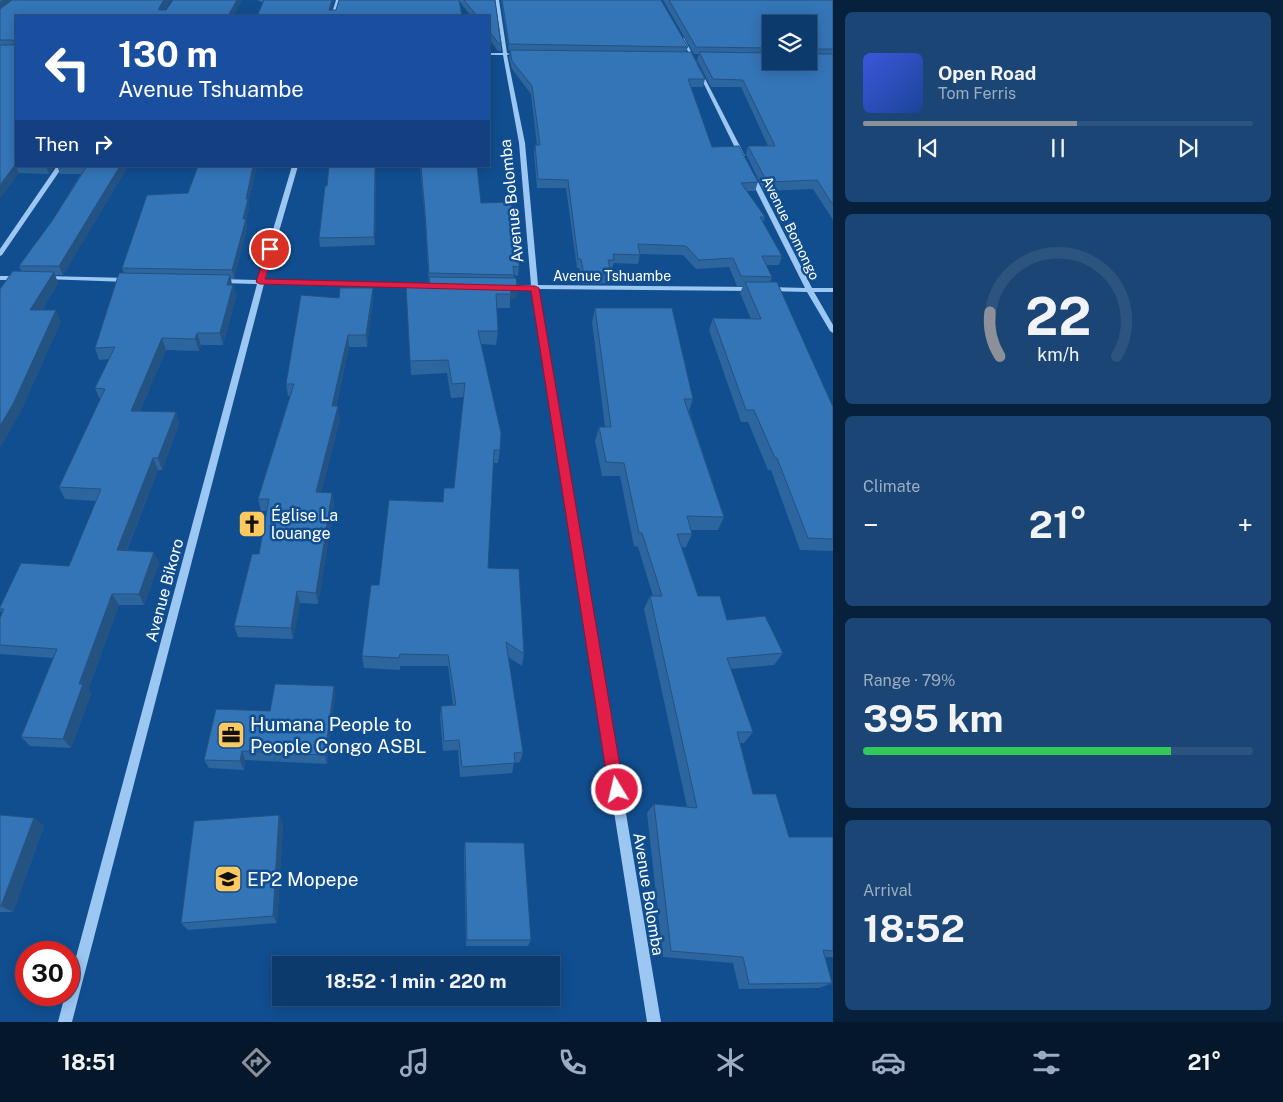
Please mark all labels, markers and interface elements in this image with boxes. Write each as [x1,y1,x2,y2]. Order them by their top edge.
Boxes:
map controls [762,15,817,70]
button: layers [762,15,817,70]
text: 130 m [118,34,218,75]
icon: left [35,35,100,100]
text: Open Road [938,62,1036,84]
text: Avenue Tshuambe [118,76,304,102]
text: Tom Ferris [938,84,1016,103]
icon: right [89,130,117,158]
text: Then [35,133,79,155]
icon: previous [914,134,942,162]
icon: pause [1044,134,1072,162]
icon: next [1174,134,1202,162]
street label: Avenue Bolomba [496,138,527,264]
street label: Avenue Bomongo [759,174,823,282]
pin [249,228,291,270]
icon: arrive [256,235,284,263]
street label: Avenue Tshuambe [553,268,671,284]
text: 22 [1025,286,1091,347]
text: km/h [1037,344,1079,365]
text: Climate [863,477,920,496]
text: 21° [1029,502,1087,547]
place label: Église La louange [271,505,338,543]
text: − [863,508,879,541]
text: + [1237,508,1253,541]
church icon: Église La louange [237,509,267,539]
street label: Avenue Bikoro [142,536,187,644]
text: Range · 79% [863,671,956,690]
text: 395 km [863,696,1003,741]
place label: Humana People to People Congo ASBL [250,713,427,757]
office icon: Humana People to People Congo ASBL [216,720,246,750]
position arrow [590,763,642,815]
street label: Avenue Bolomba [629,831,668,957]
school or university icon: EP2 Mopepe [213,864,243,894]
place label: EP2 Mopepe [247,868,359,890]
text: Arrival [863,881,912,900]
text: 18:52 [863,906,965,951]
speed limit sign: 30 [15,941,80,1006]
text: 18:52 · 1 min · 220 m [325,970,507,992]
icon: directions [239,1045,274,1080]
icon: music [397,1045,432,1080]
icon: phone [555,1045,590,1080]
icon: climate [713,1045,748,1080]
icon: car [871,1045,906,1080]
icon: filters [1029,1045,1064,1080]
text: 18:51 [62,1049,116,1075]
text: 21° [1188,1049,1221,1075]

